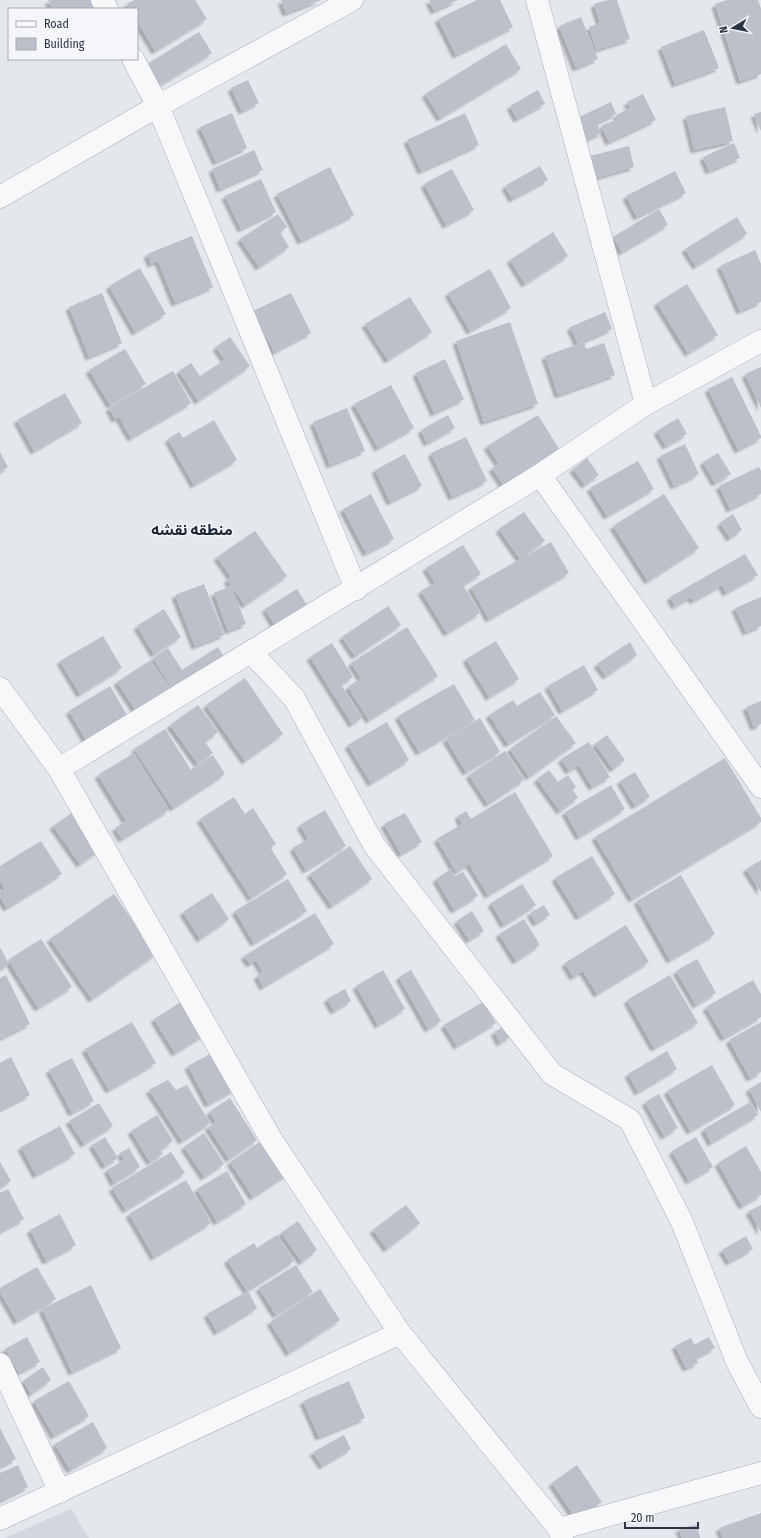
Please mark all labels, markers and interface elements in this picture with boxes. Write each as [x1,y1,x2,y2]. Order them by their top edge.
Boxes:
legend [8,8,138,60]
north arrow [713,8,753,48]
text: Road [44,17,69,31]
text: N [717,25,731,34]
text: Building [44,37,85,51]
district label: منطقه نقشه [151,521,233,539]
scale bar [625,1504,698,1530]
text: 20 m [631,1511,655,1525]

